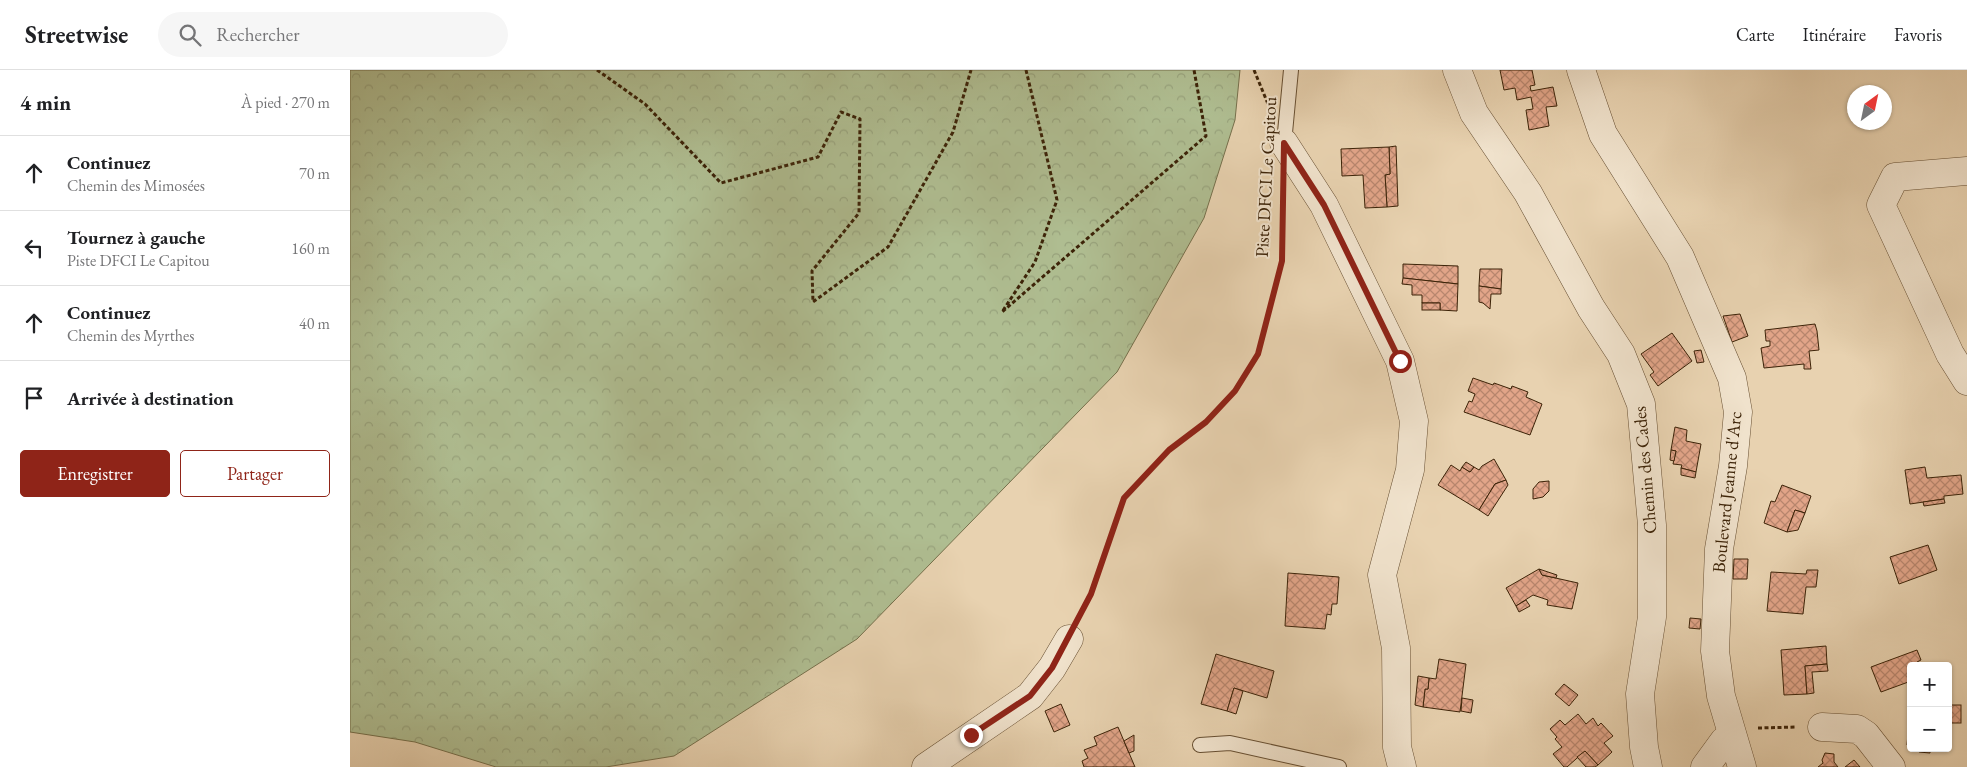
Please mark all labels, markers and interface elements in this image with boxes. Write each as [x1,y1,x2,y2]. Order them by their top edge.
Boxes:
search box [158,12,508,57]
text: Streetwise [25,19,128,50]
icon: search [176,21,204,49]
text: Rechercher [216,22,300,47]
text: Carte [1736,23,1775,46]
text: Itinéraire [1803,23,1866,46]
text: Favoris [1894,23,1942,46]
north arrow [1847,85,1892,130]
text: 4 min [20,89,71,116]
text: À pied · 270 m [241,92,330,113]
street label: Piste DFCI Le Capitou [1250,96,1281,258]
text: Continuez [67,150,151,175]
icon: ahead [20,159,48,187]
text: 70 m [299,163,330,184]
text: Chemin des Mimosées [67,175,205,196]
text: Tournez à gauche [67,225,205,250]
icon: left [20,234,48,262]
text: 160 m [291,238,330,259]
text: Piste DFCI Le Capitou [67,250,210,271]
text: Continuez [67,300,151,325]
icon: ahead [20,309,48,337]
text: 40 m [299,313,330,334]
text: Chemin des Myrthes [67,325,194,346]
route start [1389,350,1412,373]
icon: arrive [20,384,48,412]
text: Arrivée à destination [67,386,234,411]
street label: Chemin des Cades [1627,405,1662,535]
street label: Boulevard Jeanne d'Arc [1707,410,1746,574]
button: Enregistrer [20,450,170,497]
button: Partager [180,450,330,497]
map controls [1907,662,1952,752]
button: + [1907,662,1952,707]
button: − [1907,707,1952,752]
route end [960,724,983,747]

